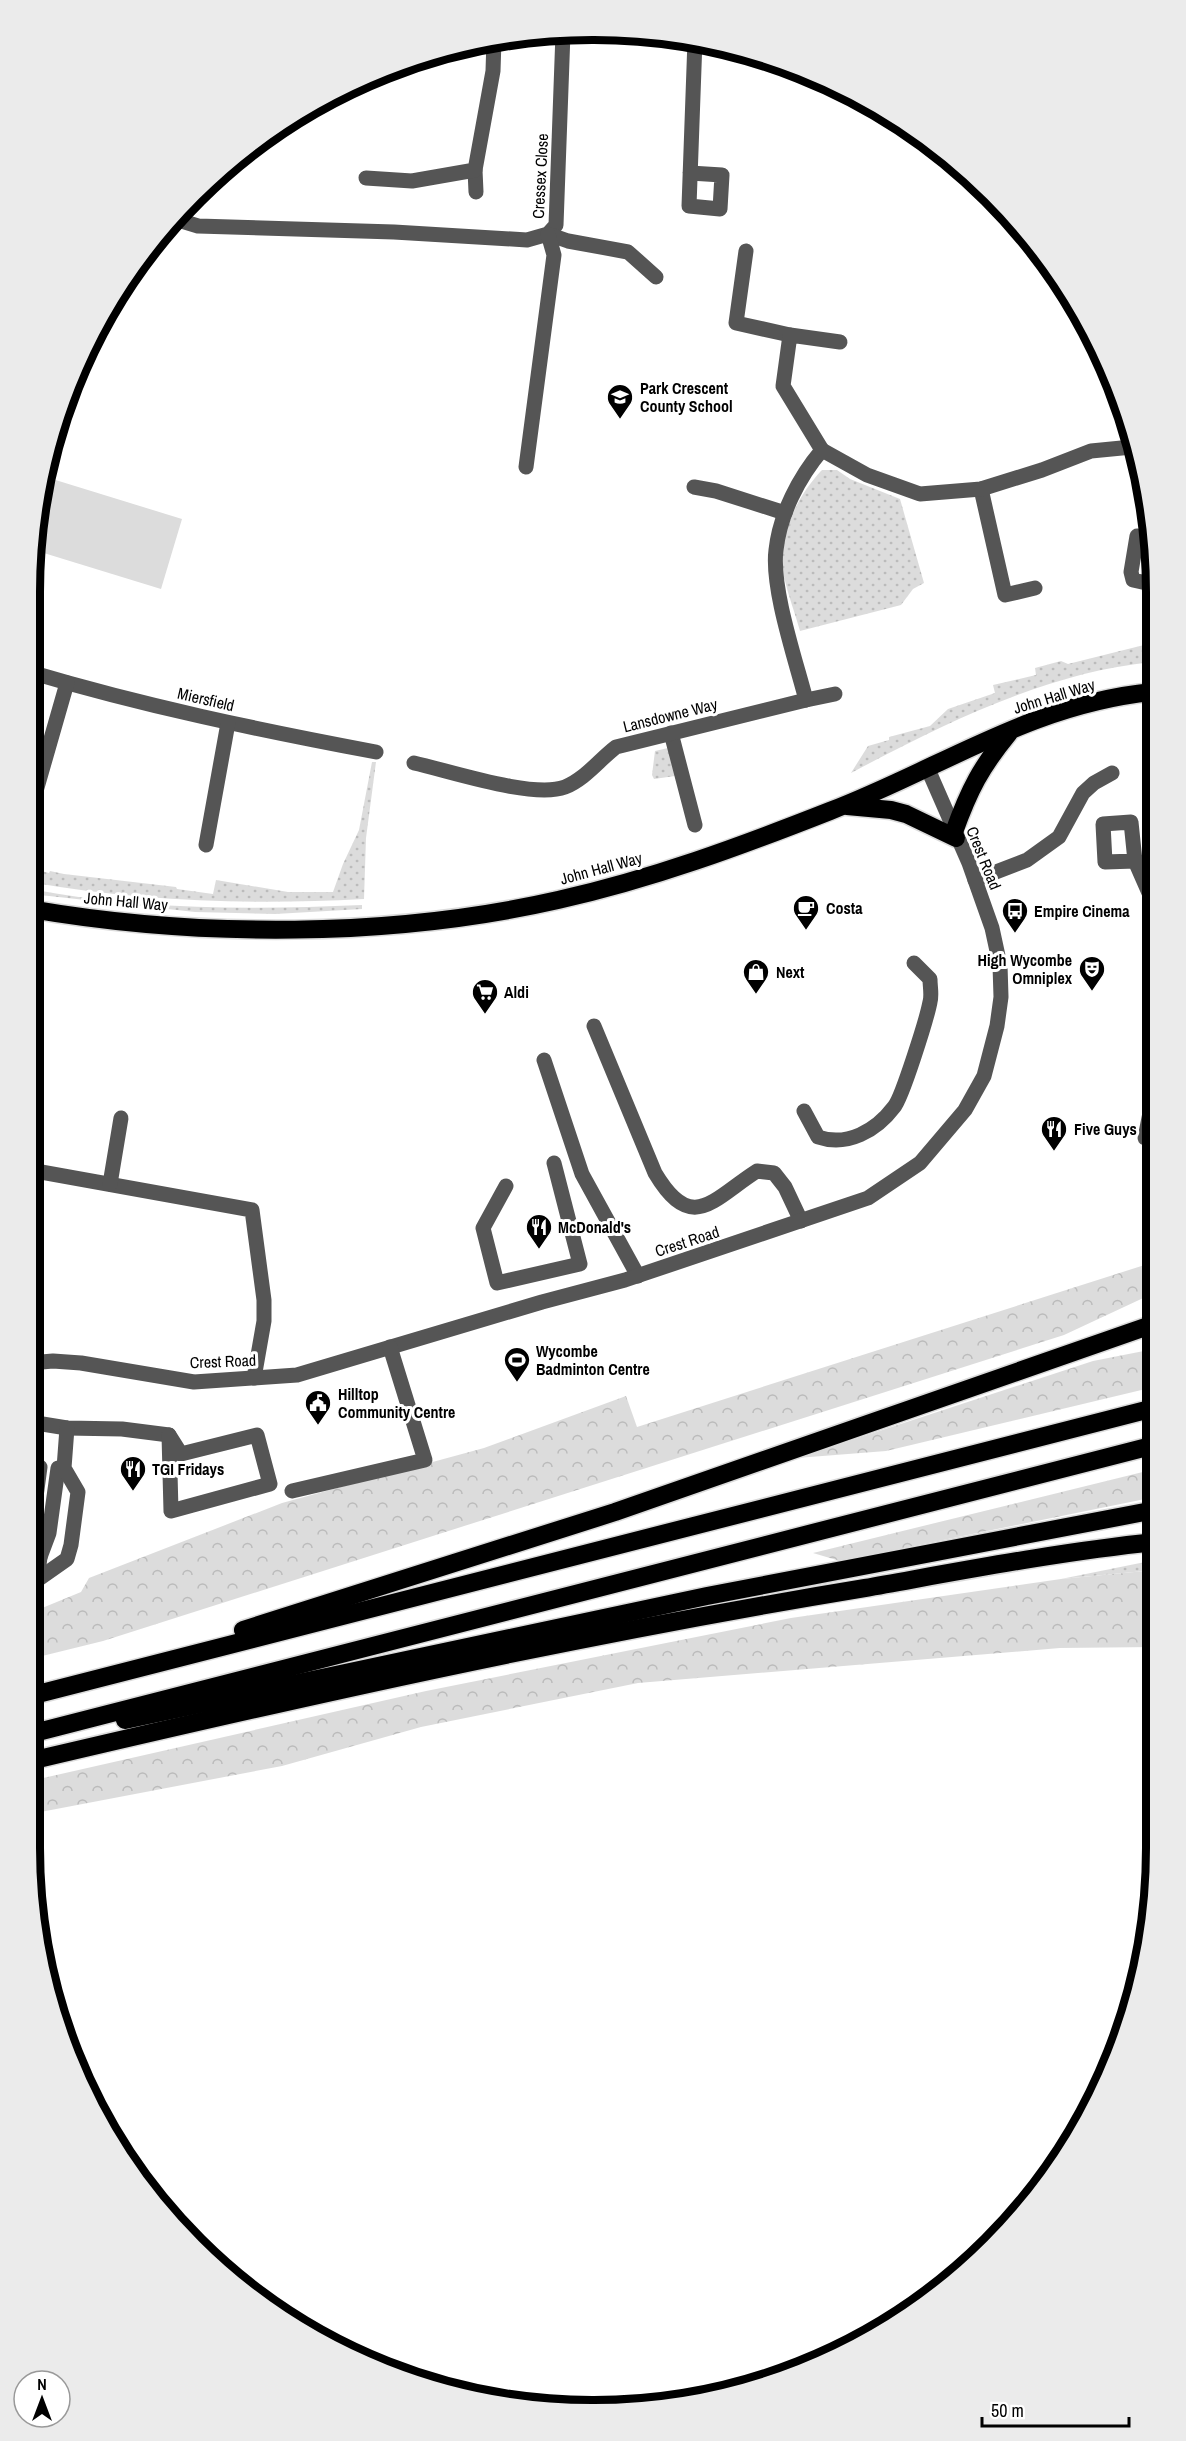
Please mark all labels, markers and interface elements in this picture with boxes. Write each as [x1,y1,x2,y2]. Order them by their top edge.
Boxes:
street label: Cressex Close [527,133,553,219]
place label: Park Crescent County School [640,377,733,417]
school or university icon: Park Crescent County School [605,382,635,420]
street label: John Hall Way [1011,673,1098,719]
street label: Miersfield [175,682,237,716]
street label: Lansdowne Way [621,693,720,737]
street label: Crest Road [961,823,1007,893]
street label: John Hall Way [558,846,645,890]
street label: John Hall Way [83,886,169,916]
cafe icon: Costa [791,893,821,931]
bus stop icon: Empire Cinema [1000,896,1030,934]
place label: Costa [826,897,863,919]
place label: Empire Cinema [1034,900,1130,922]
place label: High Wycombe Omniplex [977,949,1073,989]
theatre icon: High Wycombe Omniplex [1077,954,1107,992]
shop icon: Next [741,957,771,995]
place label: Next [776,961,805,983]
supermarket icon: Aldi [470,977,500,1015]
place label: Aldi [504,981,529,1003]
restaurant icon: Five Guys [1039,1114,1069,1152]
place label: Five Guys [1074,1118,1137,1140]
restaurant icon: McDonald's [524,1212,554,1250]
place label: McDonald's [558,1216,631,1238]
street label: Crest Road [652,1220,722,1262]
place label: Wycombe Badminton Centre [536,1340,650,1380]
sports icon: Wycombe Badminton Centre [502,1345,532,1383]
street label: Crest Road [189,1349,257,1373]
place label: Hilltop Community Centre [338,1383,455,1423]
public building icon: Hilltop Community Centre [303,1388,333,1426]
restaurant icon: TGI Fridays [118,1454,148,1492]
place label: TGI Fridays [152,1458,224,1480]
north arrow [12,2369,72,2429]
text: N [37,2373,47,2395]
scale bar [982,2390,1129,2428]
text: 50 m [991,2398,1024,2423]

